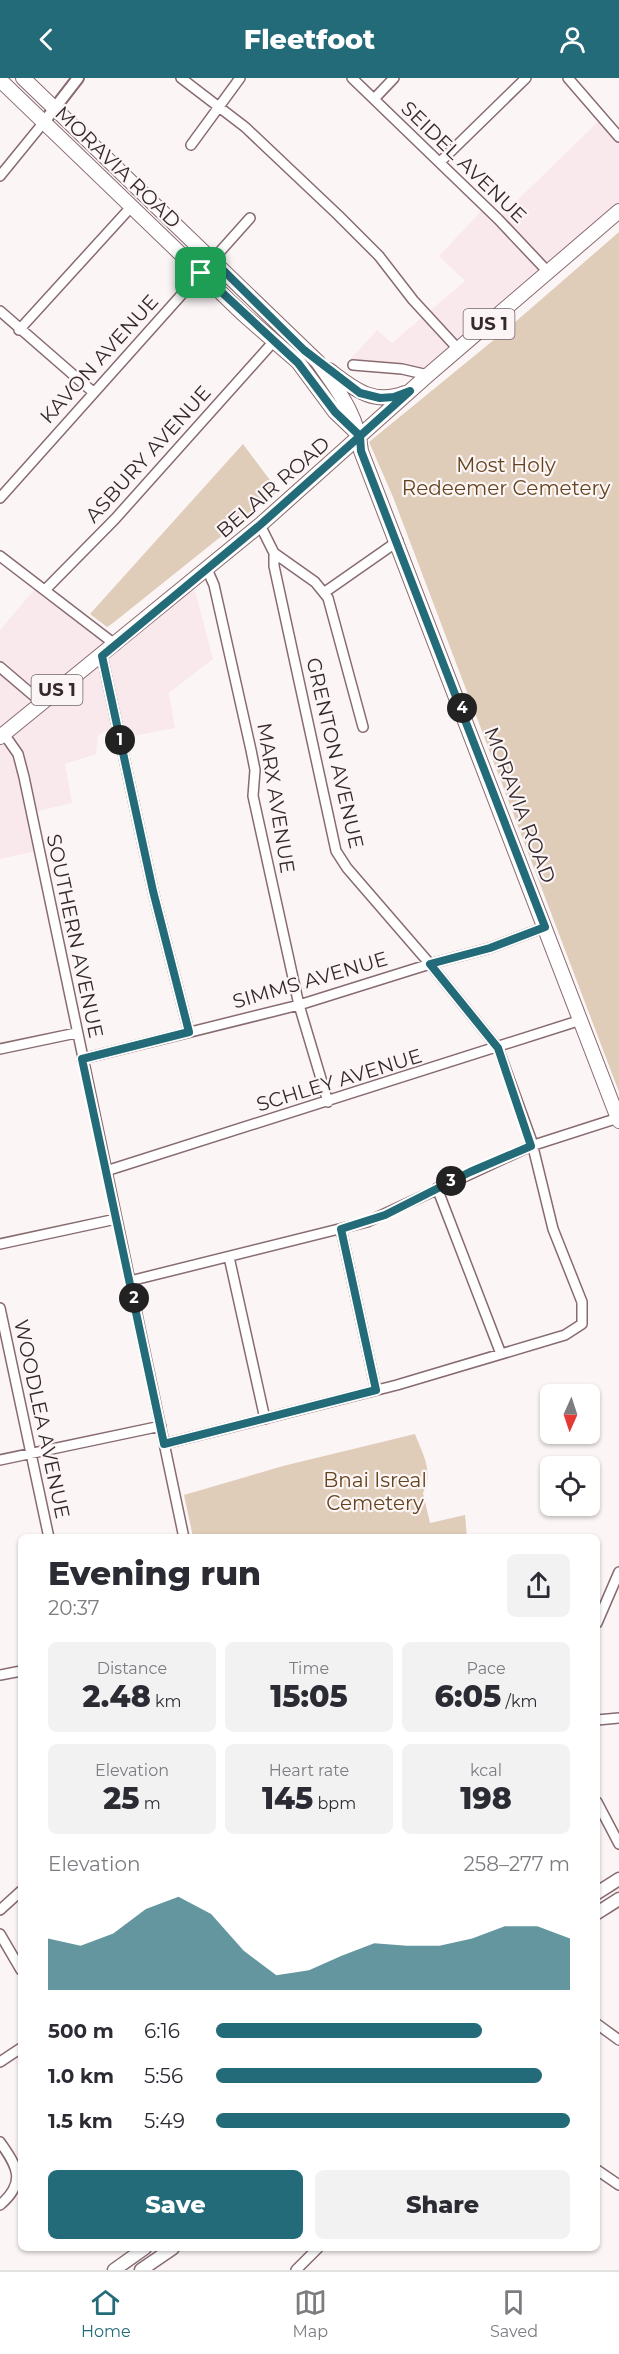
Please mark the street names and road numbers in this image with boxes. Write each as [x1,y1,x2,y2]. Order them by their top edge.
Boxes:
street label: SEIDEL AVENUE [396,96,532,228]
street label: MORAVIA ROAD [50,101,186,233]
street label: KAVON AVENUE [35,290,163,428]
road number: US 1 [464,309,514,339]
street label: ASBURY AVENUE [80,381,216,527]
street label: BELAIR ROAD [211,431,335,543]
street label: GRENTON AVENUE [301,655,369,851]
road number: US 1 [32,675,82,705]
street label: MARX AVENUE [252,721,300,875]
street label: MORAVIA ROAD [479,724,561,886]
street label: SOUTHERN AVENUE [42,832,108,1040]
street label: SIMMS AVENUE [230,946,390,1014]
street label: SCHLEY AVENUE [253,1043,425,1117]
street label: WOODLEA AVENUE [9,1317,75,1521]

